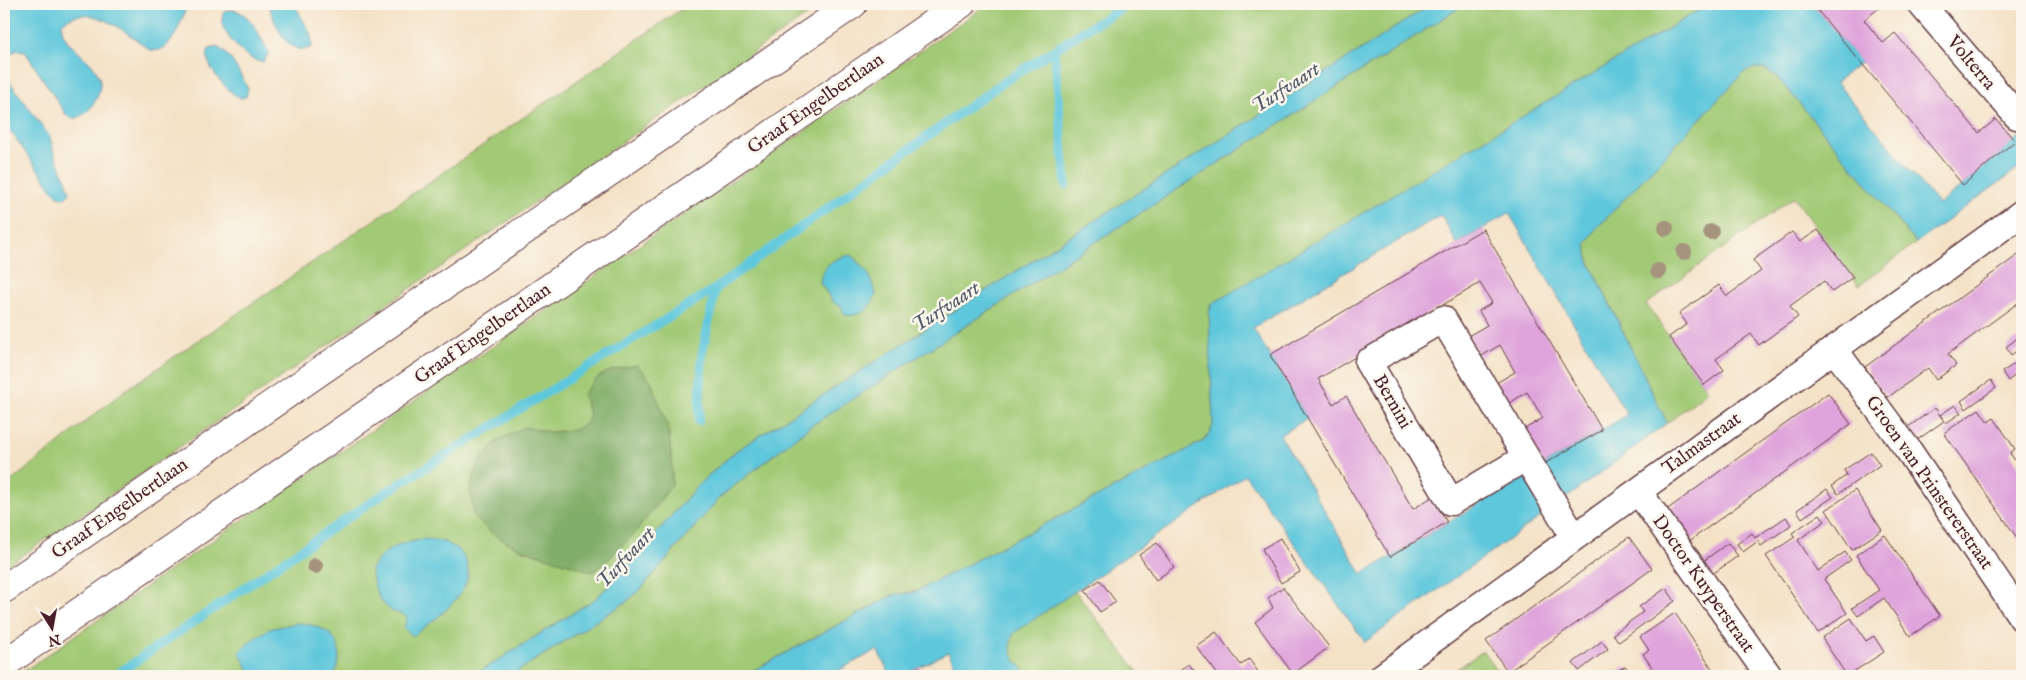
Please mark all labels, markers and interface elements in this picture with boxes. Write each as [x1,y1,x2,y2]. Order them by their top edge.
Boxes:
street label: Volterra [1941,30,2001,96]
street label: Graaf Engelbertlaan [743,48,889,160]
water label: Turfvaart [1247,56,1326,119]
water label: Turfvaart [907,275,986,338]
street label: Graaf Engelbertlaan [410,278,556,390]
street label: Bernini [1367,371,1417,433]
street label: Groen van Prinstererstraat [1860,391,1998,575]
street label: Talmastraat [1658,407,1747,481]
street label: Graaf Engelbertlaan [47,453,193,565]
street label: Doctor Kuyperstraat [1646,510,1760,658]
water label: Turfvaart [591,521,662,594]
north arrow [28,602,78,652]
text: N [47,630,63,650]

